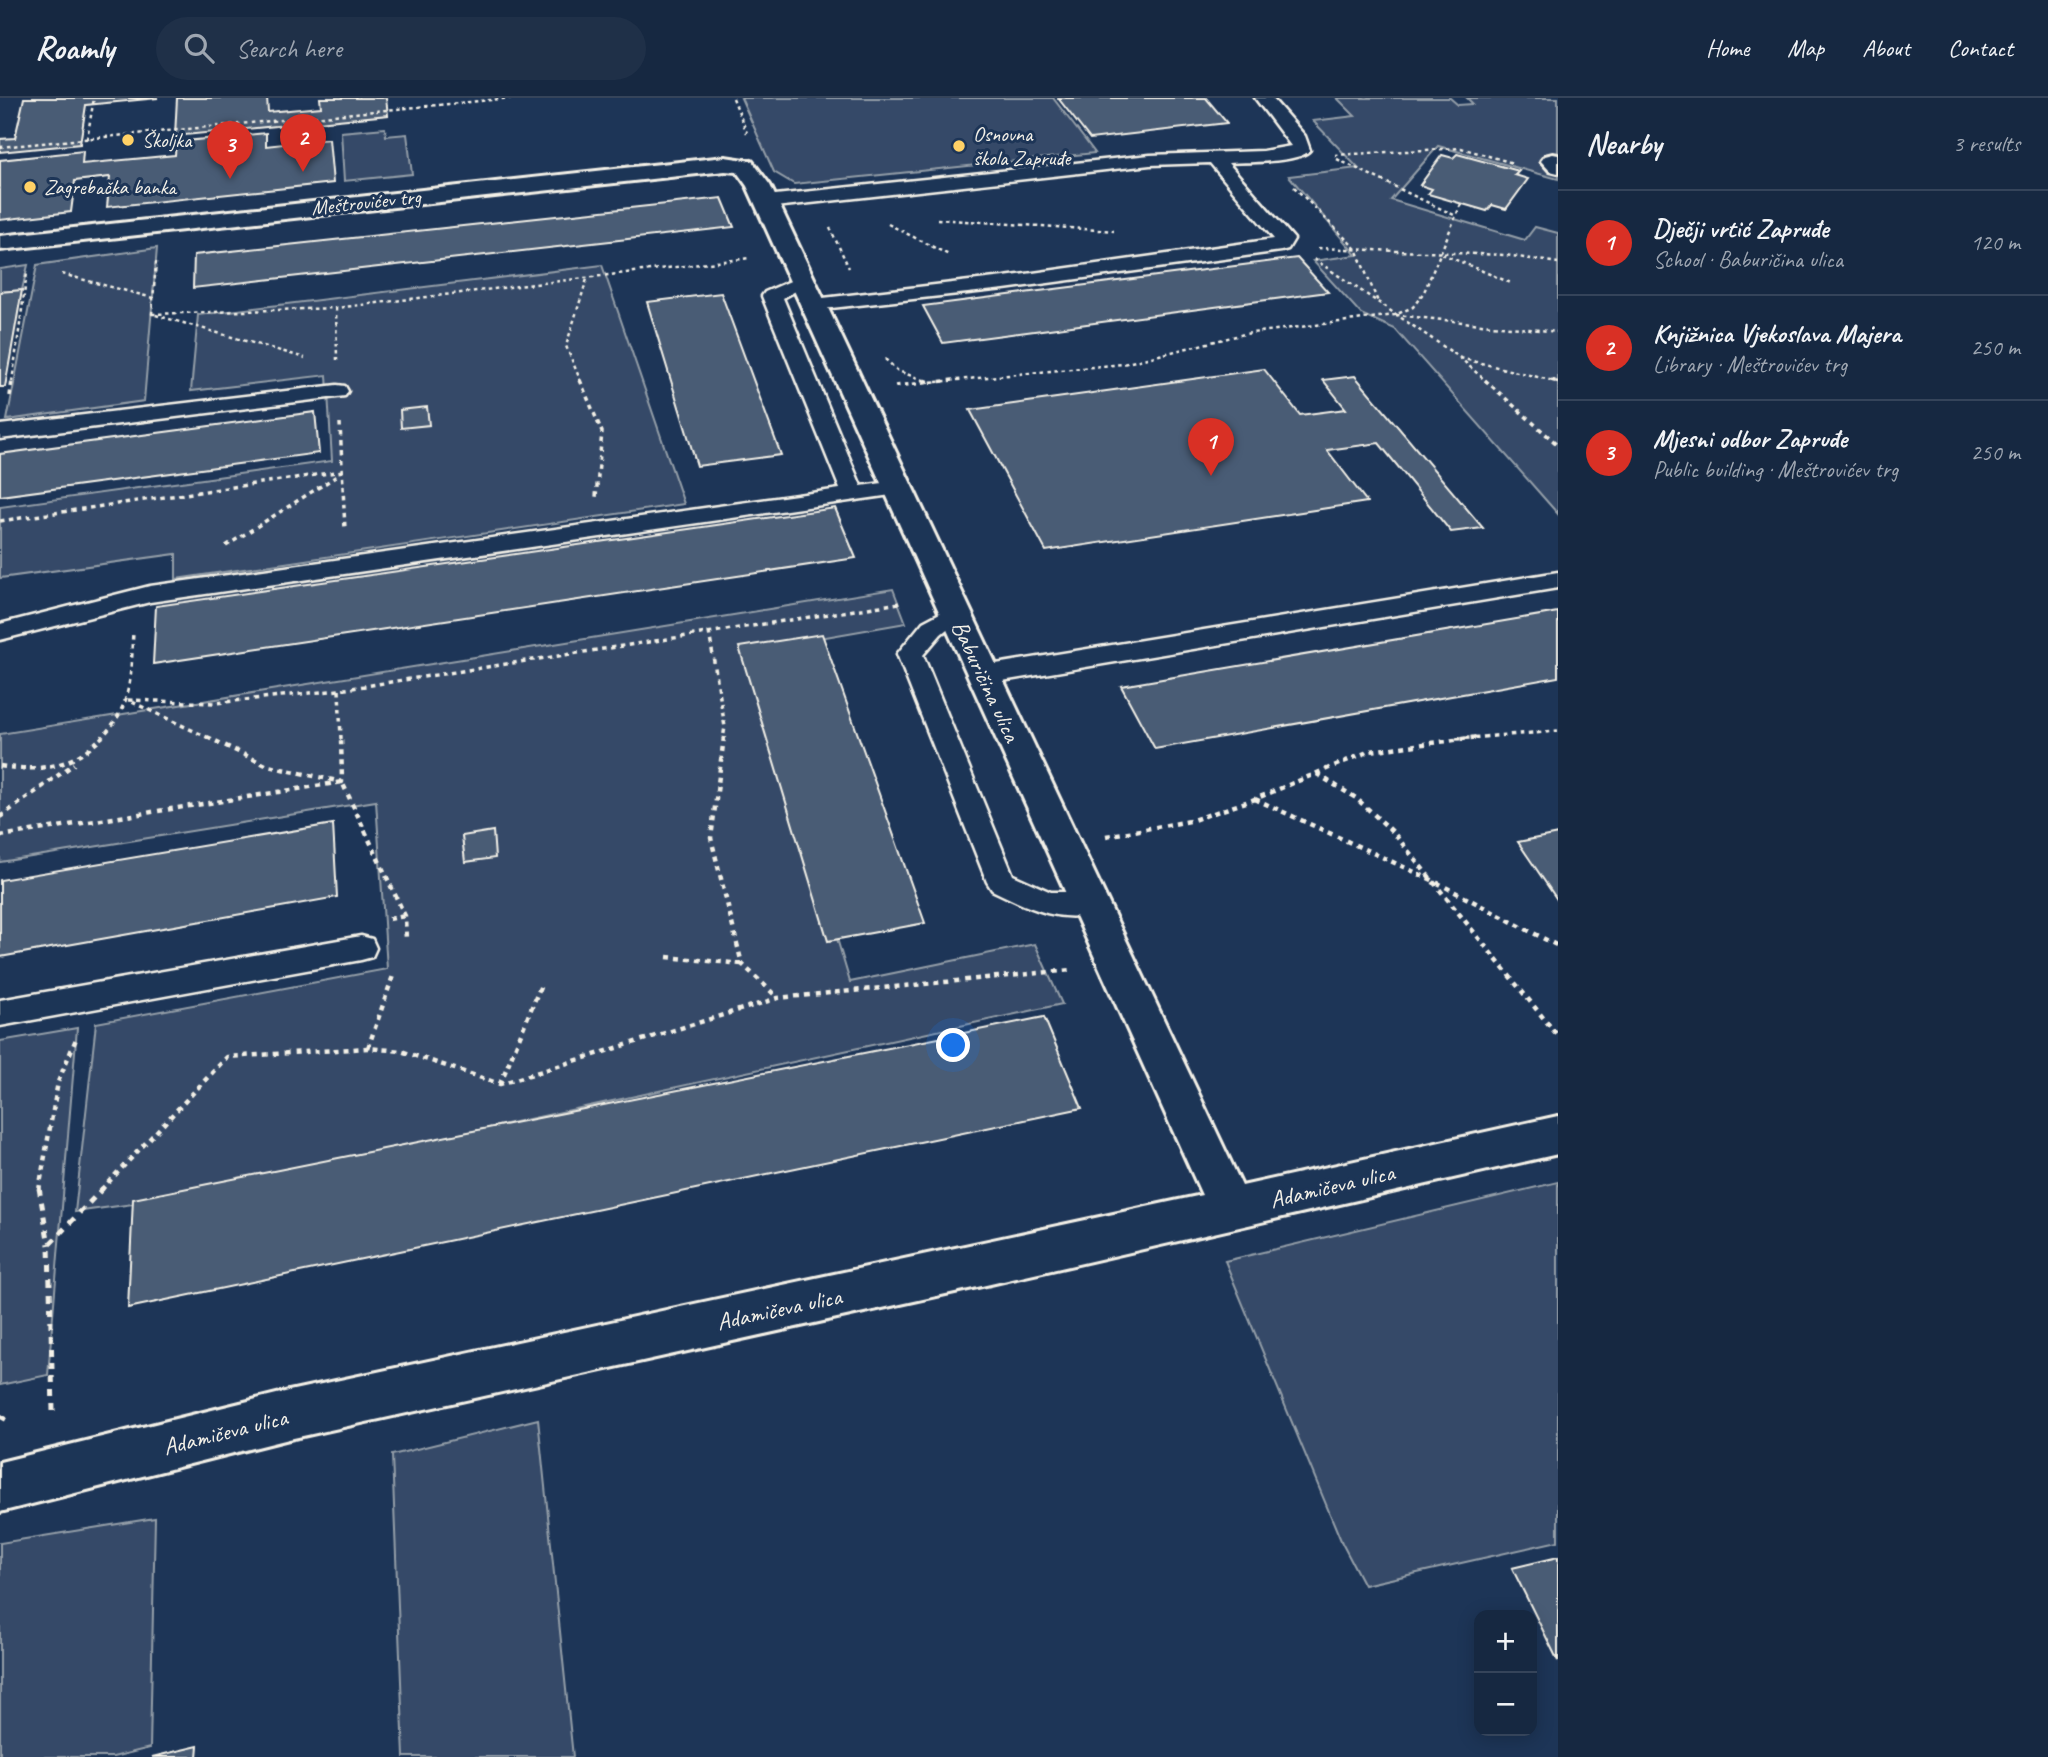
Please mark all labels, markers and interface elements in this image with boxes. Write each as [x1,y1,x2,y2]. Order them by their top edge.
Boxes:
search box [156,17,646,80]
text: Roamly [35,27,114,69]
icon: search [180,29,218,67]
text: Search here [236,32,342,65]
text: Home [1706,33,1749,63]
text: Map [1787,33,1824,63]
text: About [1862,33,1910,63]
text: Contact [1948,33,2013,63]
pin: 2 [280,114,326,172]
pin: 3 [207,121,253,179]
place label: Osnovna škola Zapruđe [973,121,1073,171]
text: Nearby [1586,125,1662,163]
place label: Školjka [142,127,193,153]
text: 3 results [1953,129,2020,158]
marker: Školjka [120,132,136,148]
marker: Osnovna škola Zapruđe [951,138,967,154]
place label: Zagrebačka banka [44,174,178,200]
marker: Zagrebačka banka [22,179,38,195]
street label: Meštrovićev trg [310,183,424,221]
text: Dječji vrtić Zapruđe [1653,212,1828,245]
text: 1 [1604,228,1614,257]
text: 120 m [1971,228,2020,257]
text: School · Baburičina ulica [1653,245,1843,274]
text: Knjižnica Vjekoslava Majera [1653,317,1901,350]
text: 2 [1604,333,1614,362]
text: 250 m [1971,333,2020,362]
text: Library · Meštrovićev trg [1653,350,1847,379]
pin: 1 [1188,418,1234,476]
text: Mjesni odbor Zapruđe [1653,422,1847,455]
text: 3 [1604,438,1614,467]
text: 250 m [1971,438,2020,467]
text: Public building · Meštrovićev trg [1653,455,1898,484]
street label: Baburičina ulica [945,615,1028,748]
your location [936,1028,970,1062]
street label: Adamičeva ulica [1267,1157,1399,1215]
street label: Adamičeva ulica [714,1281,845,1337]
street label: Adamičeva ulica [160,1402,291,1462]
map controls [1474,1610,1537,1736]
button: + [1474,1610,1537,1673]
button: − [1474,1673,1537,1736]

